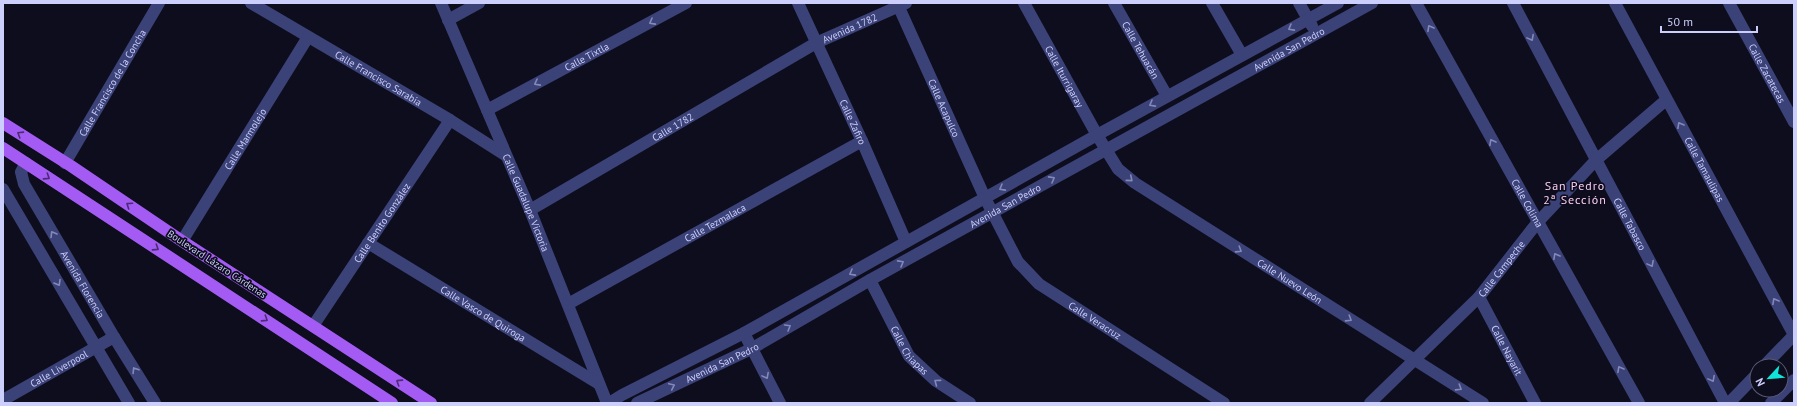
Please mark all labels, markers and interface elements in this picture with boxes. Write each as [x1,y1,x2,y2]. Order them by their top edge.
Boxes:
scale bar [1661,8,1757,34]
street label: Avenida 1782 [820,10,879,46]
text: 50 m [1667,14,1693,29]
one-way arrow [648,17,656,24]
street label: Calle Tehuacán [1119,19,1162,81]
street label: Avenida San Pedro [1251,24,1327,74]
one-way arrow [1288,24,1295,31]
one-way arrow [1427,25,1434,33]
street label: Calle Francisco de la Concha [76,27,149,139]
one-way arrow [1526,33,1534,41]
street label: Calle Tixtla [562,39,611,74]
street label: Calle Zacatecas [1746,41,1789,105]
street label: Calle Iturrigaray [1042,43,1087,110]
street label: Calle Francisco Sarabia [333,47,424,109]
street label: Calle Acapulco [926,77,963,139]
one-way arrow [534,79,541,86]
street label: Calle Zafiro [837,97,869,146]
one-way arrow [1149,100,1157,107]
street label: Calle Marmolejo [221,106,269,172]
street label: Calle 1782 [649,110,696,144]
one-way arrow [1677,122,1685,129]
one-way arrow [17,131,24,139]
street label: Calle Tamaulipas [1682,135,1728,204]
one-way arrow [1490,139,1497,146]
street label: Calle Guadalupe Victoria [500,152,552,253]
one-way arrow [43,172,50,179]
one-way arrow [1126,175,1133,182]
street label: Calle Colima [1509,176,1546,230]
one-way arrow [1047,177,1055,184]
district label: San Pedro 2ª Sección [1543,178,1607,207]
street label: Calle Benito González [350,180,413,265]
street label: Avenida San Pedro [967,181,1043,230]
one-way arrow [999,184,1006,191]
street label: Calle Tabasco [1611,195,1649,252]
street label: Calle Tezmalaca [682,200,748,245]
one-way arrow [126,203,133,210]
street label: Boulevard Lázaro Cárdenas [165,227,269,301]
one-way arrow [51,231,58,238]
street label: Calle Campeche [1475,238,1527,300]
one-way arrow [152,243,159,251]
one-way arrow [1235,245,1242,252]
street label: Avenida Florencia [58,248,108,320]
one-way arrow [1553,253,1560,260]
street label: Calle Nuevo León [1255,256,1325,306]
one-way arrow [897,260,904,267]
one-way arrow [1646,260,1653,267]
one-way arrow [849,268,857,275]
one-way arrow [54,279,61,286]
street label: Calle Vasco de Quiroga [438,282,528,344]
street label: Calle Veracruz [1066,298,1124,342]
one-way arrow [1773,298,1780,305]
one-way arrow [261,315,268,322]
one-way arrow [1345,315,1352,322]
street label: Calle Chiapas [888,323,931,377]
street label: Calle Nayarit [1488,323,1526,378]
one-way arrow [784,325,791,332]
street label: Avenida San Pedro [683,340,761,386]
street label: Calle Liverpool [27,347,90,390]
north arrow [1749,358,1789,398]
one-way arrow [1617,366,1624,373]
one-way arrow [132,367,139,374]
one-way arrow [761,372,768,379]
one-way arrow [1707,374,1715,382]
text: N [1752,376,1768,389]
one-way arrow [396,379,403,386]
one-way arrow [935,379,942,386]
one-way arrow [668,383,676,391]
one-way arrow [1455,384,1462,391]

